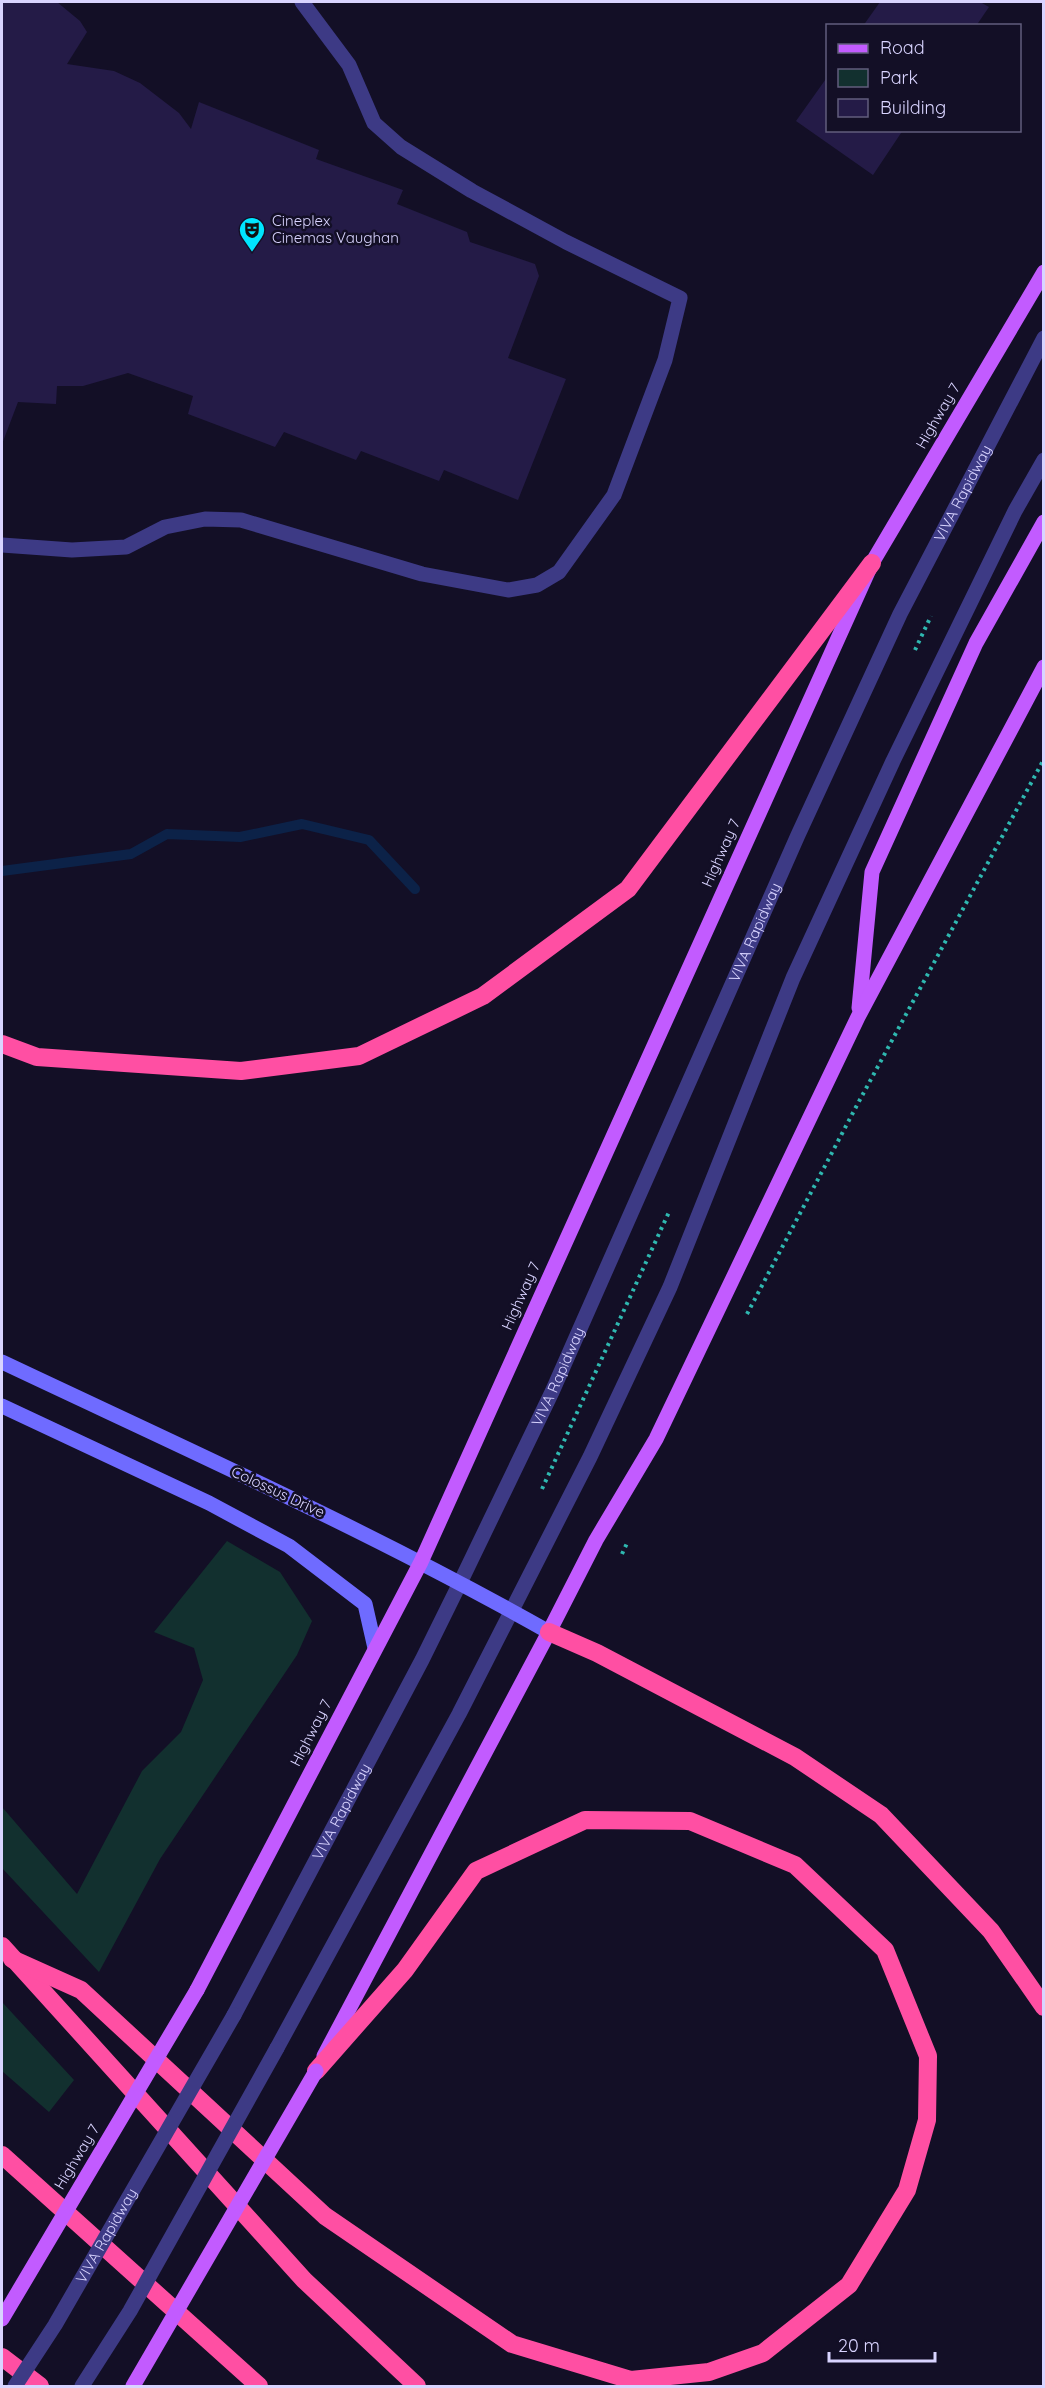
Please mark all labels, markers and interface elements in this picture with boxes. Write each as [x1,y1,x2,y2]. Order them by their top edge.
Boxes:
legend [826,24,1021,132]
text: Road [880,36,925,59]
text: Park [880,66,918,89]
text: Building [880,96,946,119]
place label: Cineplex Cinemas Vaughan [272,211,399,247]
theatre icon: Cineplex Cinemas Vaughan [237,215,267,253]
street label: Highway 7 [911,379,964,452]
street label: VIVA Rapidway [929,441,996,545]
street label: Highway 7 [697,815,744,890]
street label: VIVA Rapidway [724,880,785,985]
street label: Highway 7 [497,1258,544,1333]
street label: VIVA Rapidway [527,1324,588,1429]
street label: Colossus Drive [228,1462,328,1522]
street label: Highway 7 [286,1696,336,1769]
street label: VIVA Rapidway [308,1760,375,1863]
street label: Highway 7 [50,2120,104,2193]
street label: VIVA Rapidway [71,2185,141,2286]
scale bar [829,2325,936,2363]
text: 20 m [838,2334,880,2357]

